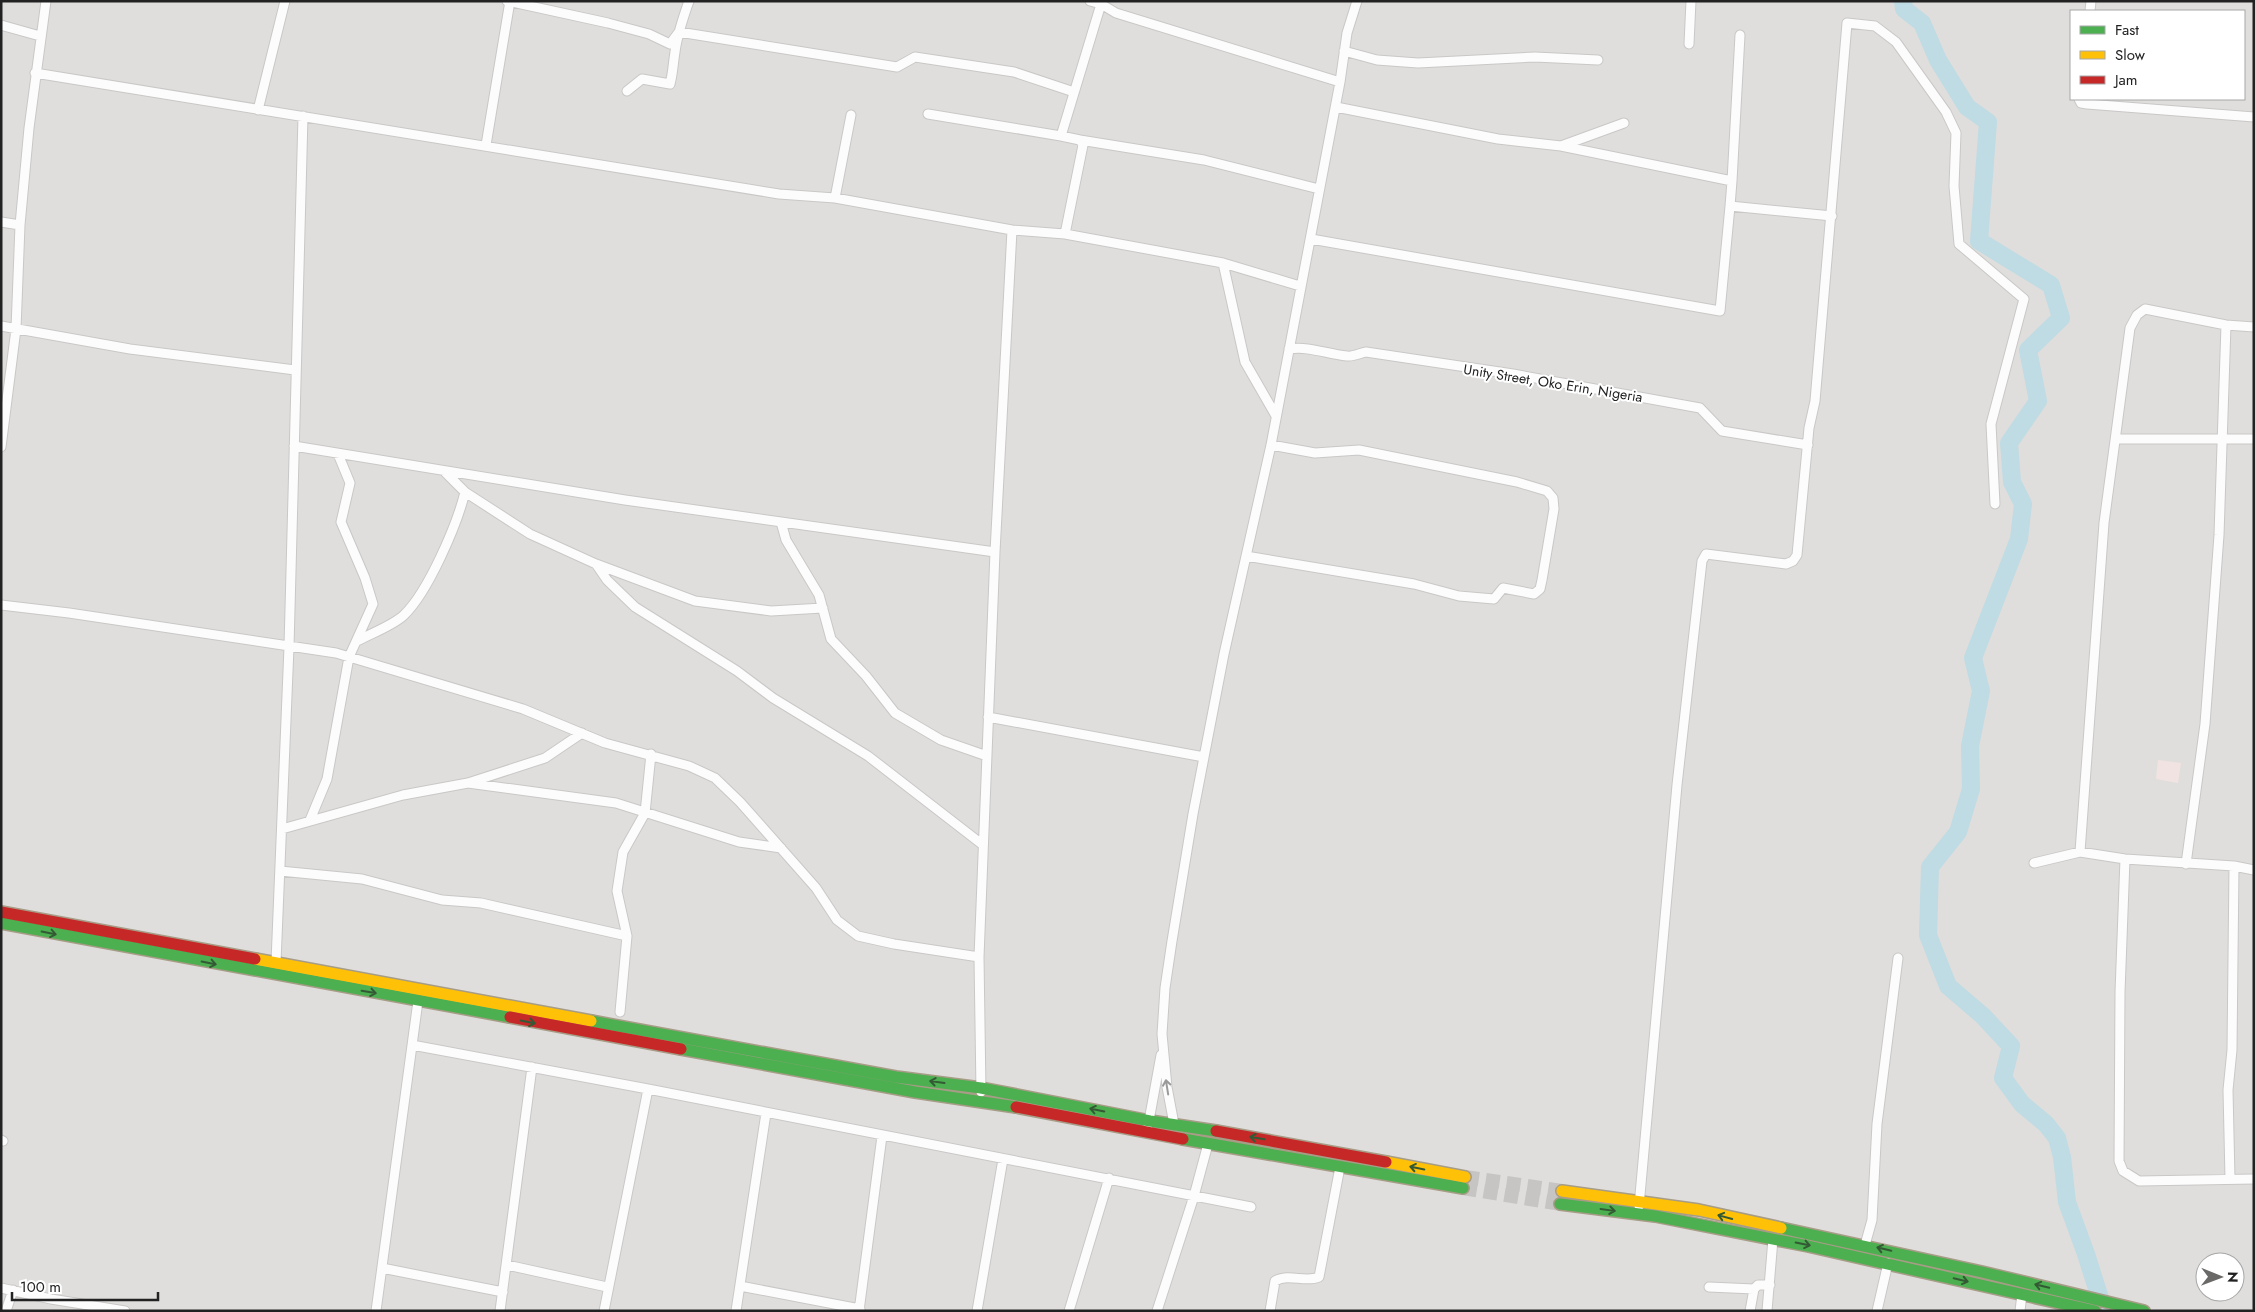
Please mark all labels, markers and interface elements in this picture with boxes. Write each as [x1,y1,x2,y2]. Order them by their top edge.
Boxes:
legend [2070,10,2245,100]
text: Fast [2115,19,2139,41]
text: Slow [2115,44,2146,66]
text: Jam [2113,69,2138,91]
street label: Unity Street, Oko Erin, Nigeria [1462,359,1644,407]
one-way arrow [41,928,57,938]
one-way arrow [200,959,216,968]
one-way arrow [360,988,376,997]
one-way arrow [520,1018,536,1028]
one-way arrow [930,1077,946,1087]
one-way arrow [1162,1080,1172,1096]
one-way arrow [1090,1105,1106,1115]
one-way arrow [1250,1132,1266,1142]
one-way arrow [1409,1163,1425,1172]
one-way arrow [1600,1205,1616,1215]
one-way arrow [1717,1211,1733,1221]
one-way arrow [1794,1240,1810,1250]
one-way arrow [1876,1244,1892,1254]
north arrow [2195,1252,2245,1302]
scale bar [12,1270,159,1302]
text: N [2223,1271,2243,1283]
text: 100 m [20,1276,61,1298]
one-way arrow [1953,1276,1969,1285]
one-way arrow [2035,1281,2051,1291]

